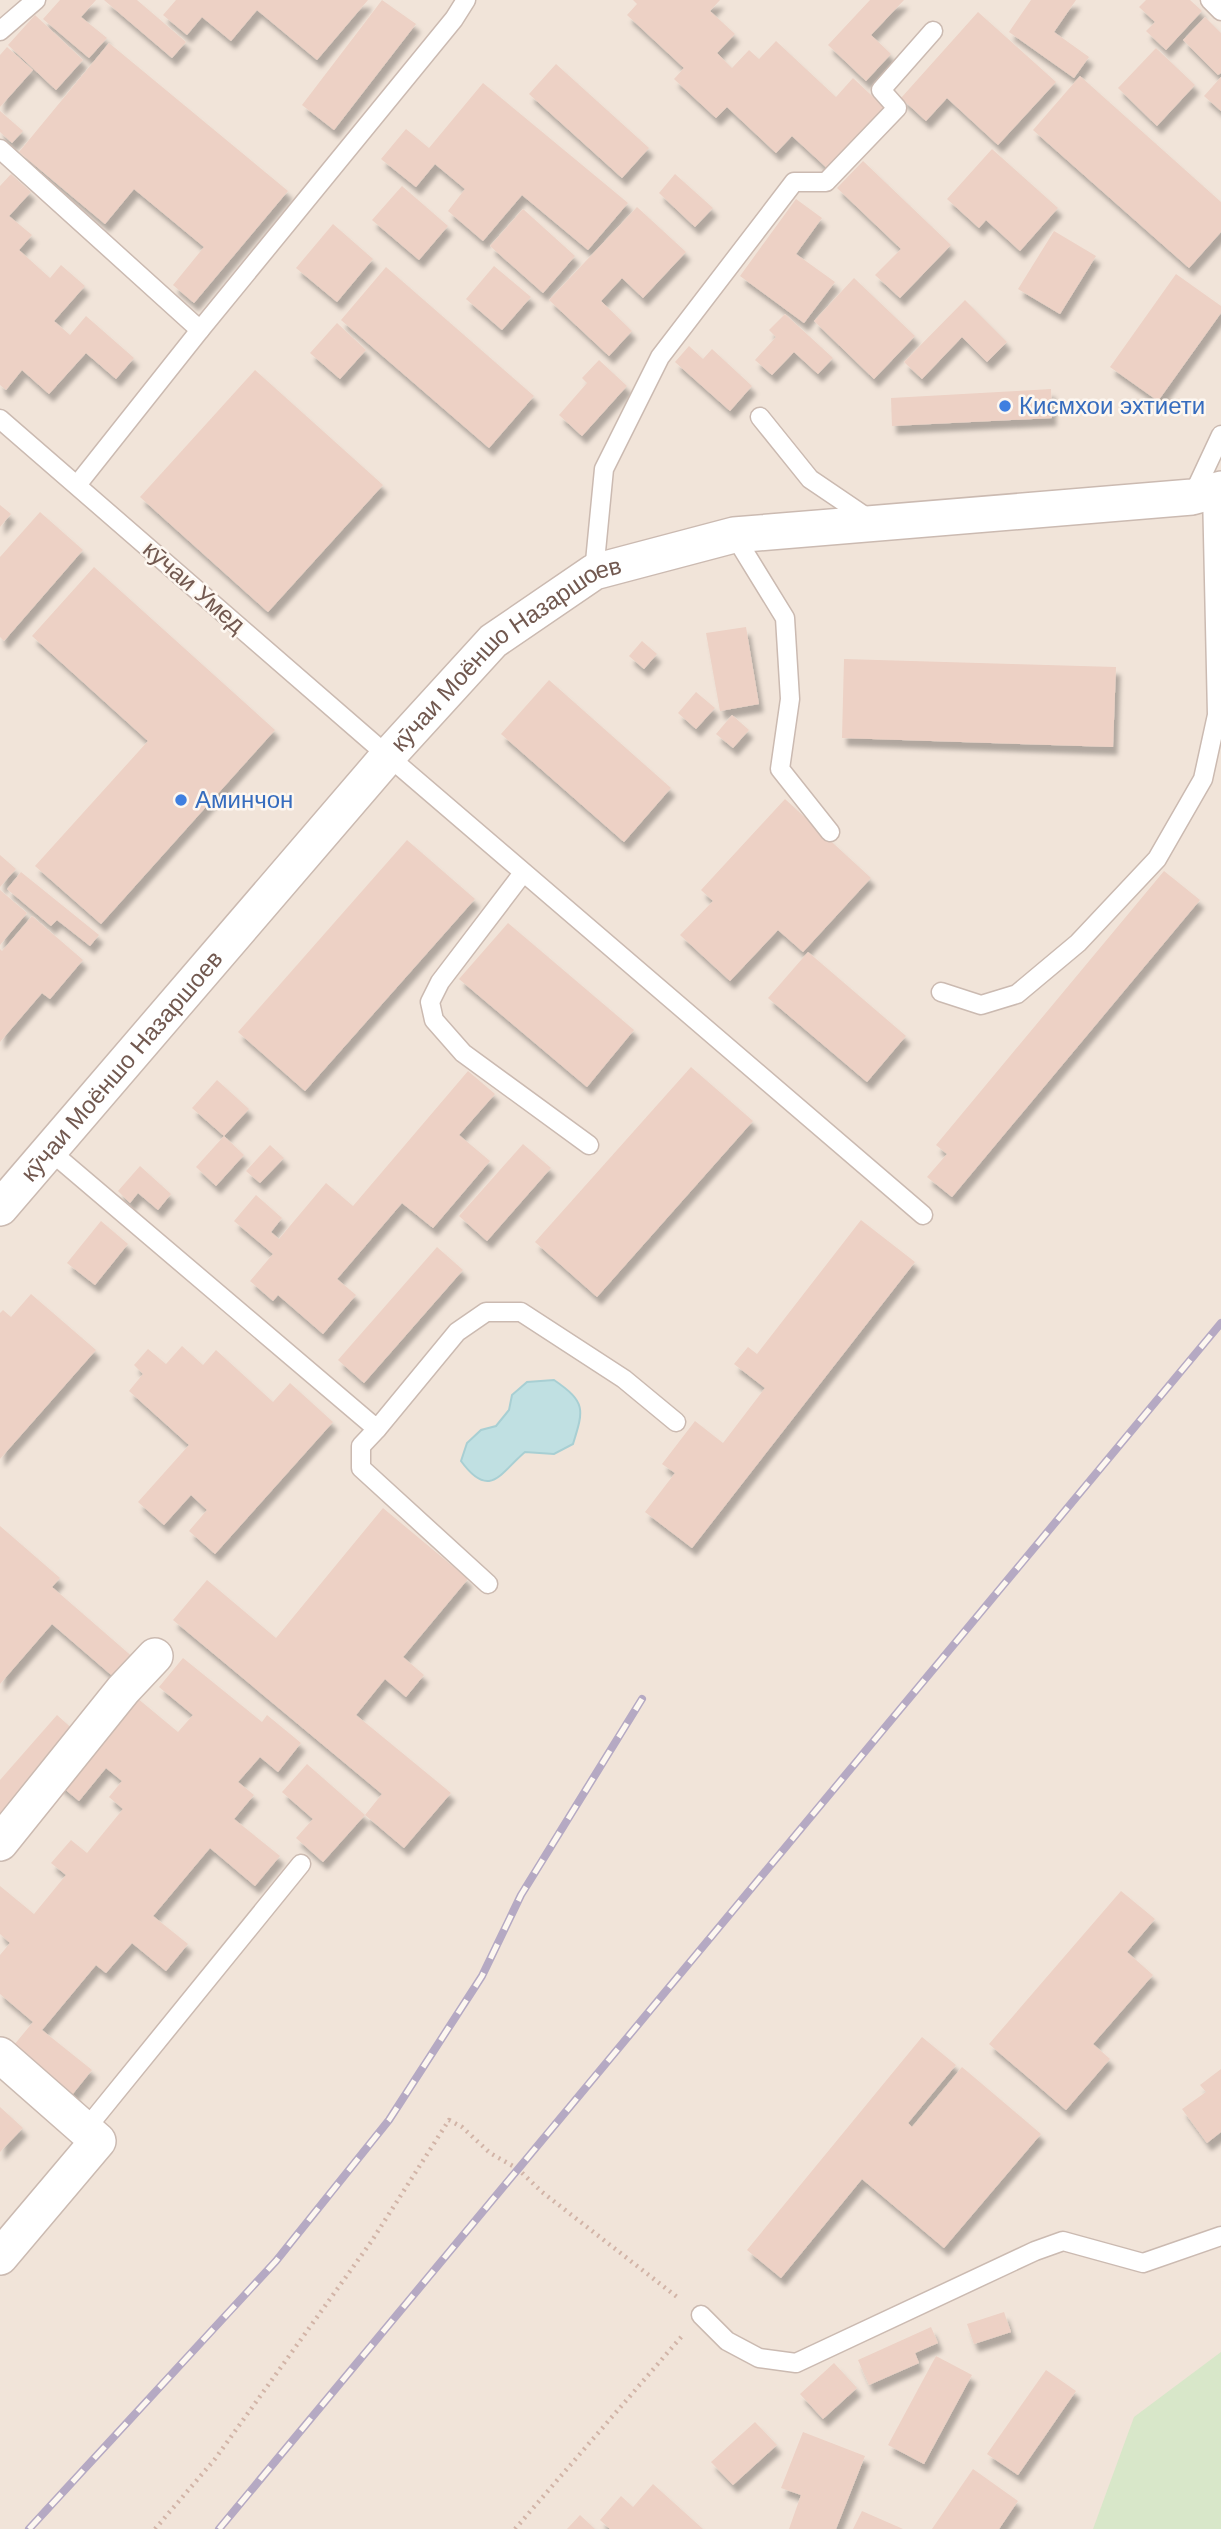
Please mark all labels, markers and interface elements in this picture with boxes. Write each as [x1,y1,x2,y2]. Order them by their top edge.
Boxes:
place label: Кисмхои эхтиети [1019,392,1205,419]
marker: Кисмхои эхтиети [997,398,1013,414]
street label: кӯчаи Умед [138,535,251,638]
street label: кӯчаи Моёншо Назаршоев [385,551,624,757]
place label: Аминчон [195,786,293,813]
marker: Аминчон [173,792,189,808]
street label: кӯчаи Моёншо Назаршоев [15,945,228,1186]

